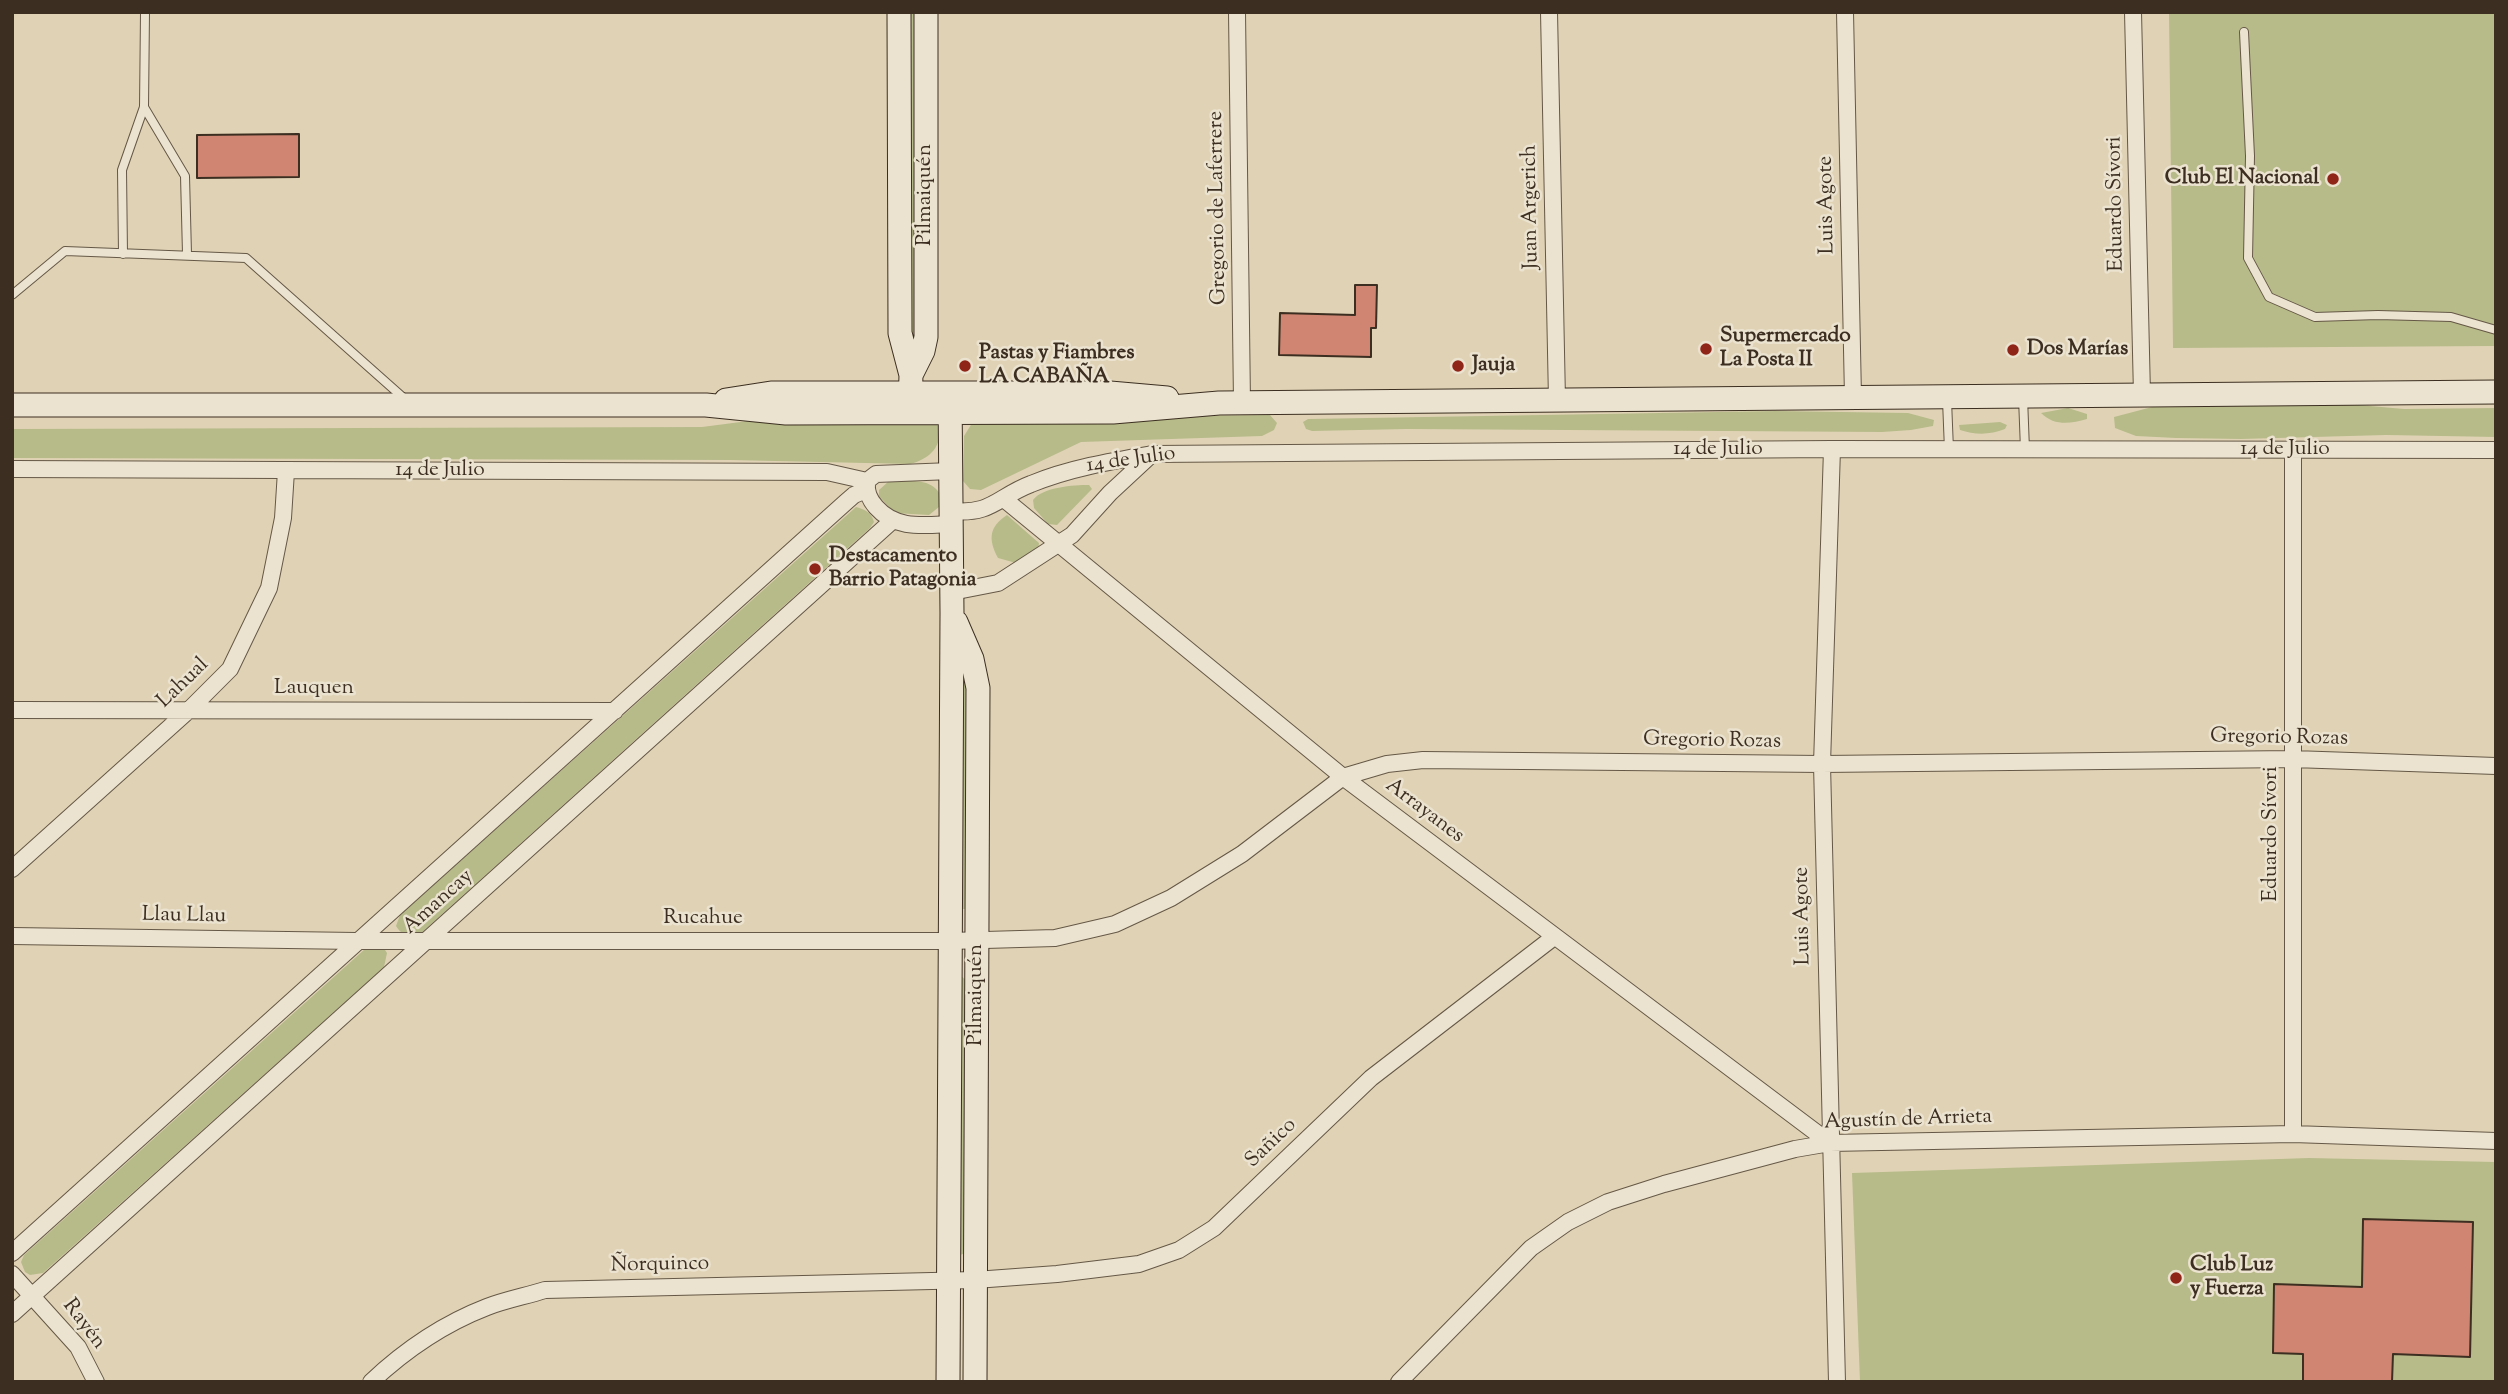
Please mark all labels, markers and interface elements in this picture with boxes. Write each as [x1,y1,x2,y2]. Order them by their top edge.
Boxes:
street label: Gregorio de Laferrere [1205,111,1233,305]
street label: Eduardo Sívori [2103,136,2131,272]
street label: Pilmaiquén [913,144,939,246]
street label: Juan Argerich [1518,144,1546,270]
street label: Luis Agote [1815,156,1841,254]
place label: Club El Nacional [2165,166,2319,192]
marker: Club El Nacional [2325,171,2341,187]
place label: Supermercado La Posta II [1720,324,1851,374]
place label: Dos Marías [2027,337,2128,363]
place label: Pastas y Fiambres LA CABAÑA [979,341,1135,391]
marker: Supermercado La Posta II [1698,341,1714,357]
marker: Dos Marías [2005,342,2021,358]
place label: Jauja [1472,353,1515,379]
marker: Pastas y Fiambres LA CABAÑA [957,358,973,374]
marker: Jauja [1450,358,1466,374]
street label: 14 de Julio [1673,437,1763,463]
street label: 14 de Julio [2240,437,2330,463]
street label: 14 de Julio [1085,442,1177,480]
street label: 14 de Julio [395,458,485,484]
place label: Destacamento Barrio Patagonia [829,544,976,594]
marker: Destacamento Barrio Patagonia [807,561,823,577]
street label: Lahual [153,653,215,715]
street label: Lauquen [274,676,354,702]
street label: Gregorio Rozas [2210,725,2348,753]
street label: Gregorio Rozas [1643,728,1781,756]
street label: Eduardo Sívori [2259,766,2285,902]
street label: Arrayanes [1380,774,1468,850]
street label: Amancay [399,865,479,941]
street label: Luis Agote [1791,867,1817,965]
street label: Llau Llau [142,904,226,930]
street label: Rucahue [663,906,743,932]
street label: Pilmaiquén [964,944,990,1046]
street label: Agustín de Arrieta [1824,1105,1992,1137]
street label: Sañico [1241,1114,1303,1174]
street label: Ñorquinco [610,1253,710,1279]
place label: Club Luz y Fuerza [2190,1253,2273,1303]
marker: Club Luz y Fuerza [2168,1270,2184,1286]
street label: Rayén [56,1295,110,1355]

